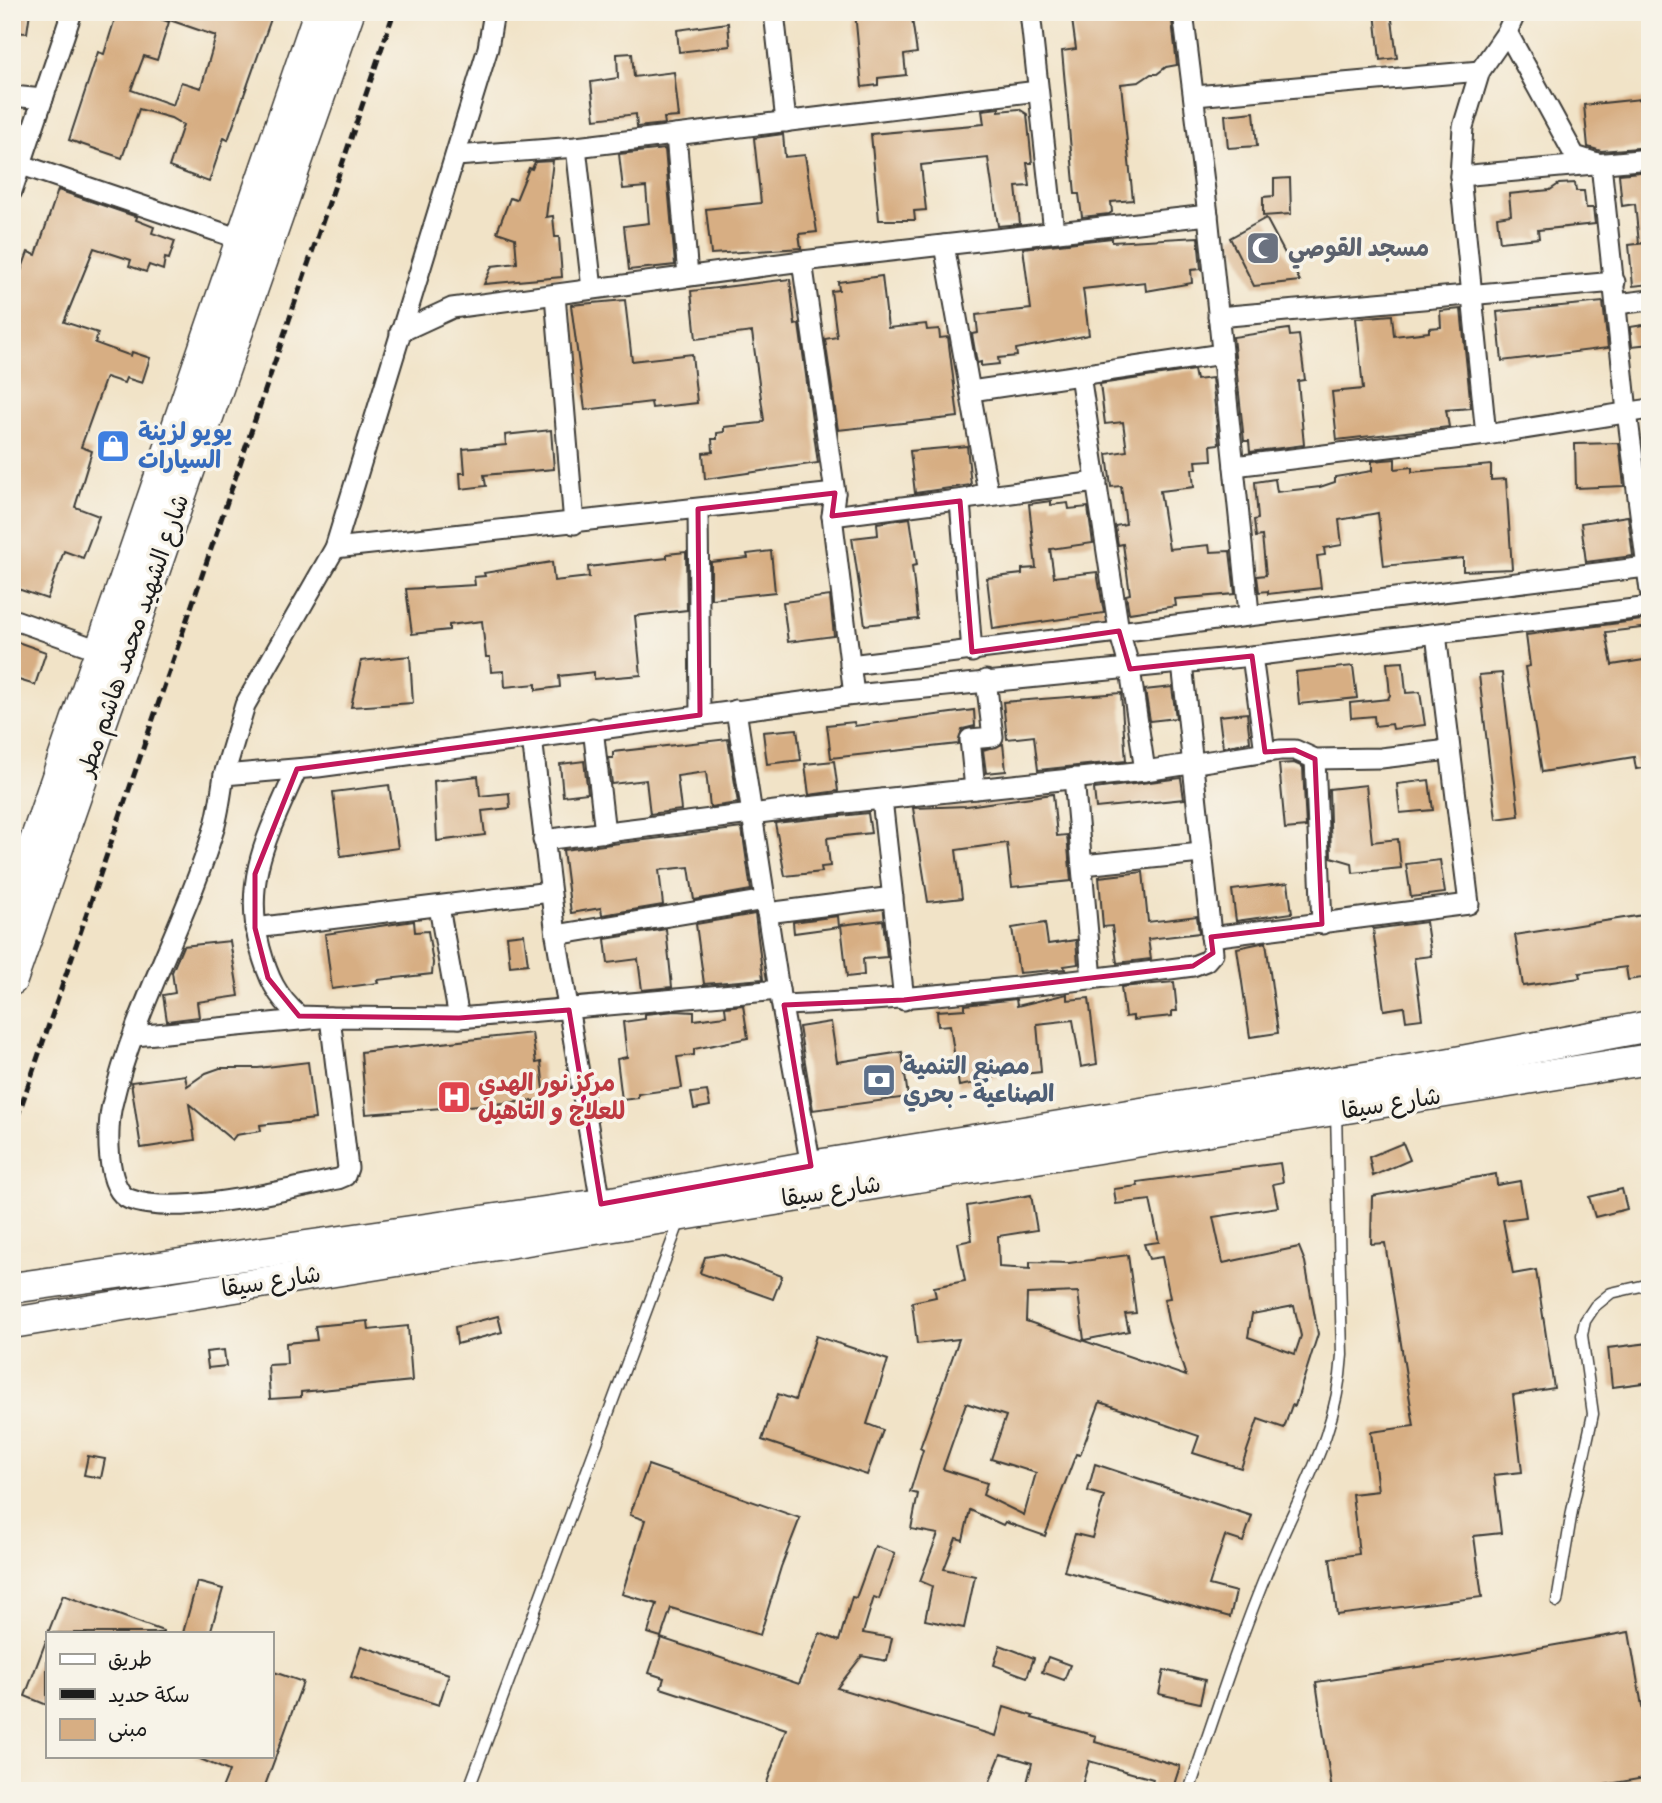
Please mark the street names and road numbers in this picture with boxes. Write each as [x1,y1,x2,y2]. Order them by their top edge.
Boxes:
street label: شارع الشهيد محمد هاشم مطر [74,491,198,783]
street label: شارع سيقا [1340,1084,1443,1129]
street label: شارع سيقا [780,1172,883,1217]
street label: شارع سيقا [220,1262,323,1307]

